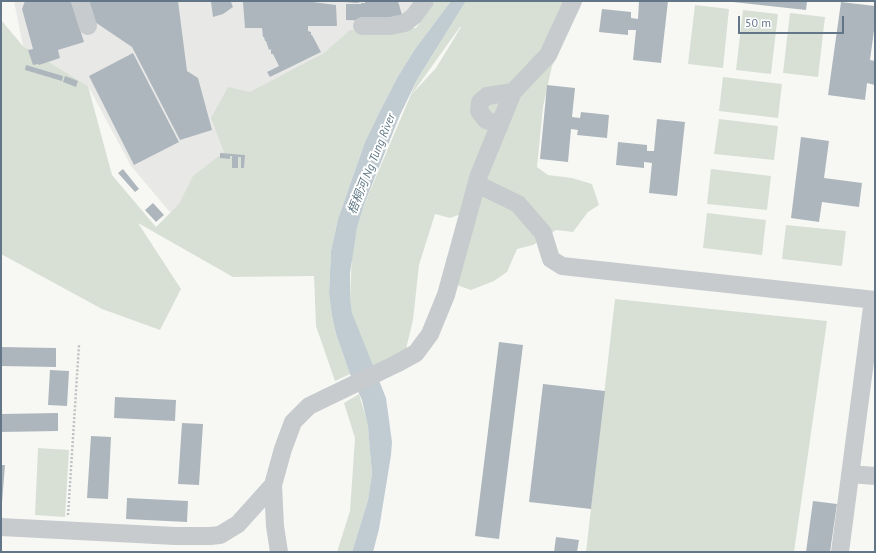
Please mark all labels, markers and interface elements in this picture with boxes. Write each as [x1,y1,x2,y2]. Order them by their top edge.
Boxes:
scale bar [740,8,846,34]
text: 50 m [745,15,771,30]
water label: 梧桐河 Ng Tung River [345,112,399,216]

